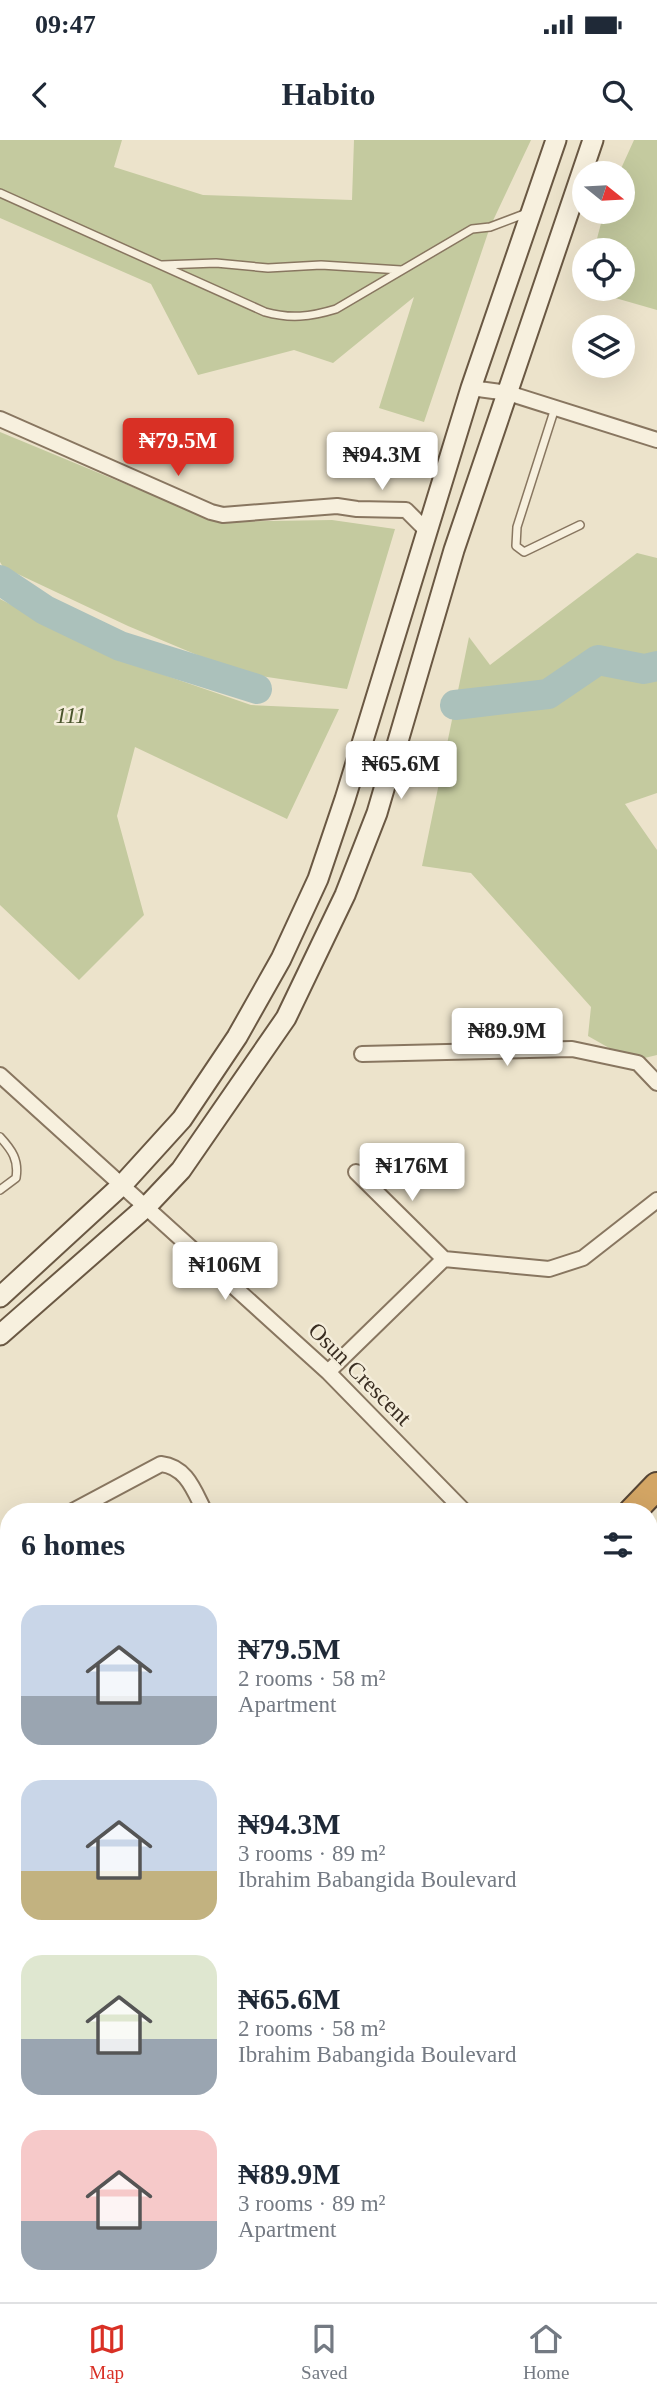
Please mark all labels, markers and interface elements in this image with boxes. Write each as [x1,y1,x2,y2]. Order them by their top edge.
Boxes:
text: 09:47 [35,10,96,39]
icon: back [21,76,59,114]
text: Habito [281,76,376,112]
icon: search [598,76,636,114]
north arrow [572,161,635,224]
map controls [572,161,635,378]
button: locate [572,238,635,301]
button: layers [572,315,635,378]
pin: ₦79.5M [121,418,235,478]
text: ₦79.5M [139,428,217,453]
pin: ₦94.3M [325,432,439,492]
text: ₦94.3M [343,442,421,467]
park label: 111 [55,703,87,728]
pin: ₦65.6M [344,742,458,801]
text: ₦65.6M [362,751,440,776]
pin: ₦89.9M [450,1009,564,1068]
text: ₦89.9M [468,1018,546,1043]
pin: ₦176M [363,1144,461,1203]
text: ₦176M [376,1153,448,1178]
pin: ₦106M [176,1242,274,1302]
text: ₦106M [189,1252,261,1277]
street label: Osun Crescent [304,1318,417,1431]
icon: filters [599,1526,637,1564]
text: 6 homes [21,1528,125,1561]
text: ₦79.5M [238,1632,340,1665]
icon: home [77,1633,161,1717]
text: 2 rooms · 58 m² [238,1666,385,1691]
text: Apartment [238,1692,336,1717]
text: ₦94.3M [238,1807,340,1840]
icon: home [77,1808,161,1892]
text: 3 rooms · 89 m² [238,1841,385,1866]
text: Ibrahim Babangida Boulevard [238,1867,516,1892]
text: ₦65.6M [238,1982,340,2015]
icon: home [77,1983,161,2067]
text: 2 rooms · 58 m² [238,2016,385,2041]
text: Ibrahim Babangida Boulevard [238,2042,516,2067]
text: ₦89.9M [238,2157,340,2190]
icon: home [77,2158,161,2242]
text: 3 rooms · 89 m² [238,2191,385,2216]
text: Apartment [238,2217,336,2242]
tab: Map [88,2320,126,2384]
tab: Saved [301,2320,348,2384]
tab: Home [523,2320,569,2384]

